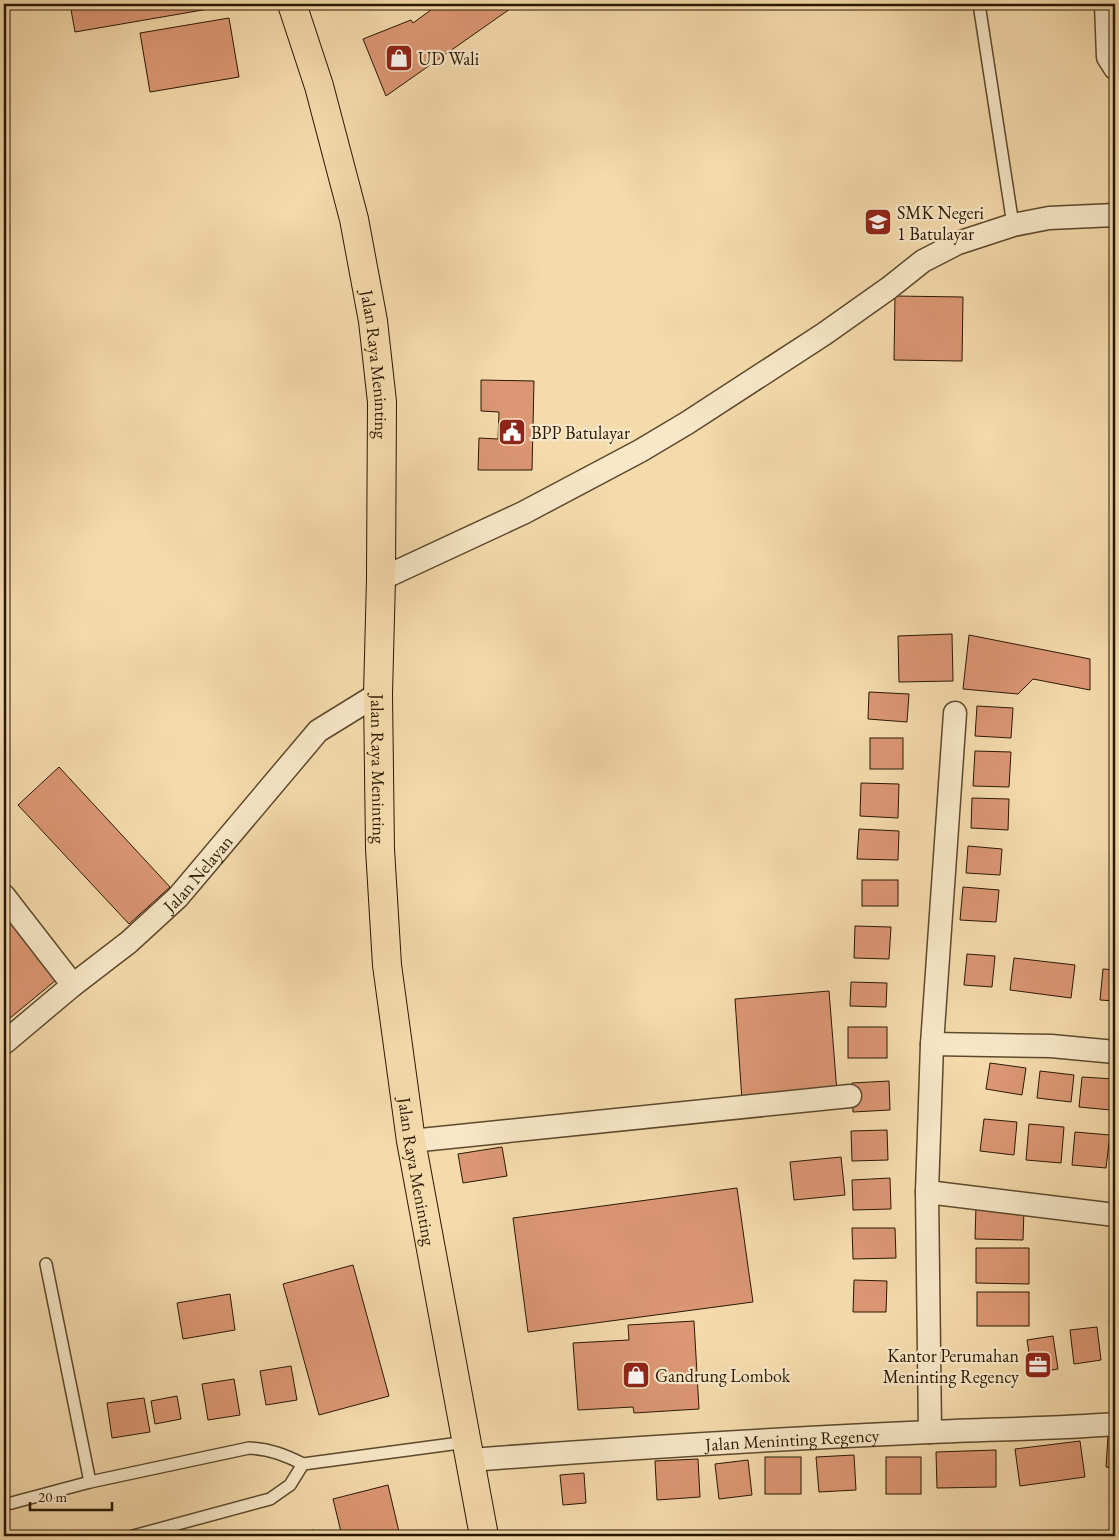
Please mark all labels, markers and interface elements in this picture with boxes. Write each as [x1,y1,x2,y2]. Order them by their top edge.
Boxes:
shop icon: UD Wali [384,43,414,73]
place label: UD Wali [418,47,480,70]
place label: SMK Negeri 1 Batulayar [897,201,985,245]
school or university icon: SMK Negeri 1 Batulayar [863,207,893,237]
street label: Jalan Raya Meninting [356,286,394,439]
public building icon: BPP Batulayar [497,417,527,447]
place label: BPP Batulayar [531,421,630,444]
street label: Jalan Raya Meninting [366,692,391,844]
street label: Jalan Nelayan [156,829,238,918]
street label: Jalan Raya Meninting [393,1094,442,1247]
place label: Kantor Perumahan Meninting Regency [883,1344,1019,1388]
office icon: Kantor Perumahan Meninting Regency [1023,1350,1053,1380]
shop icon: Gandrung Lombok [621,1360,651,1390]
place label: Gandrung Lombok [655,1364,791,1387]
street label: Jalan Meninting Regency [703,1423,880,1455]
scale bar [30,1480,112,1512]
text: 20 m [38,1487,67,1506]

